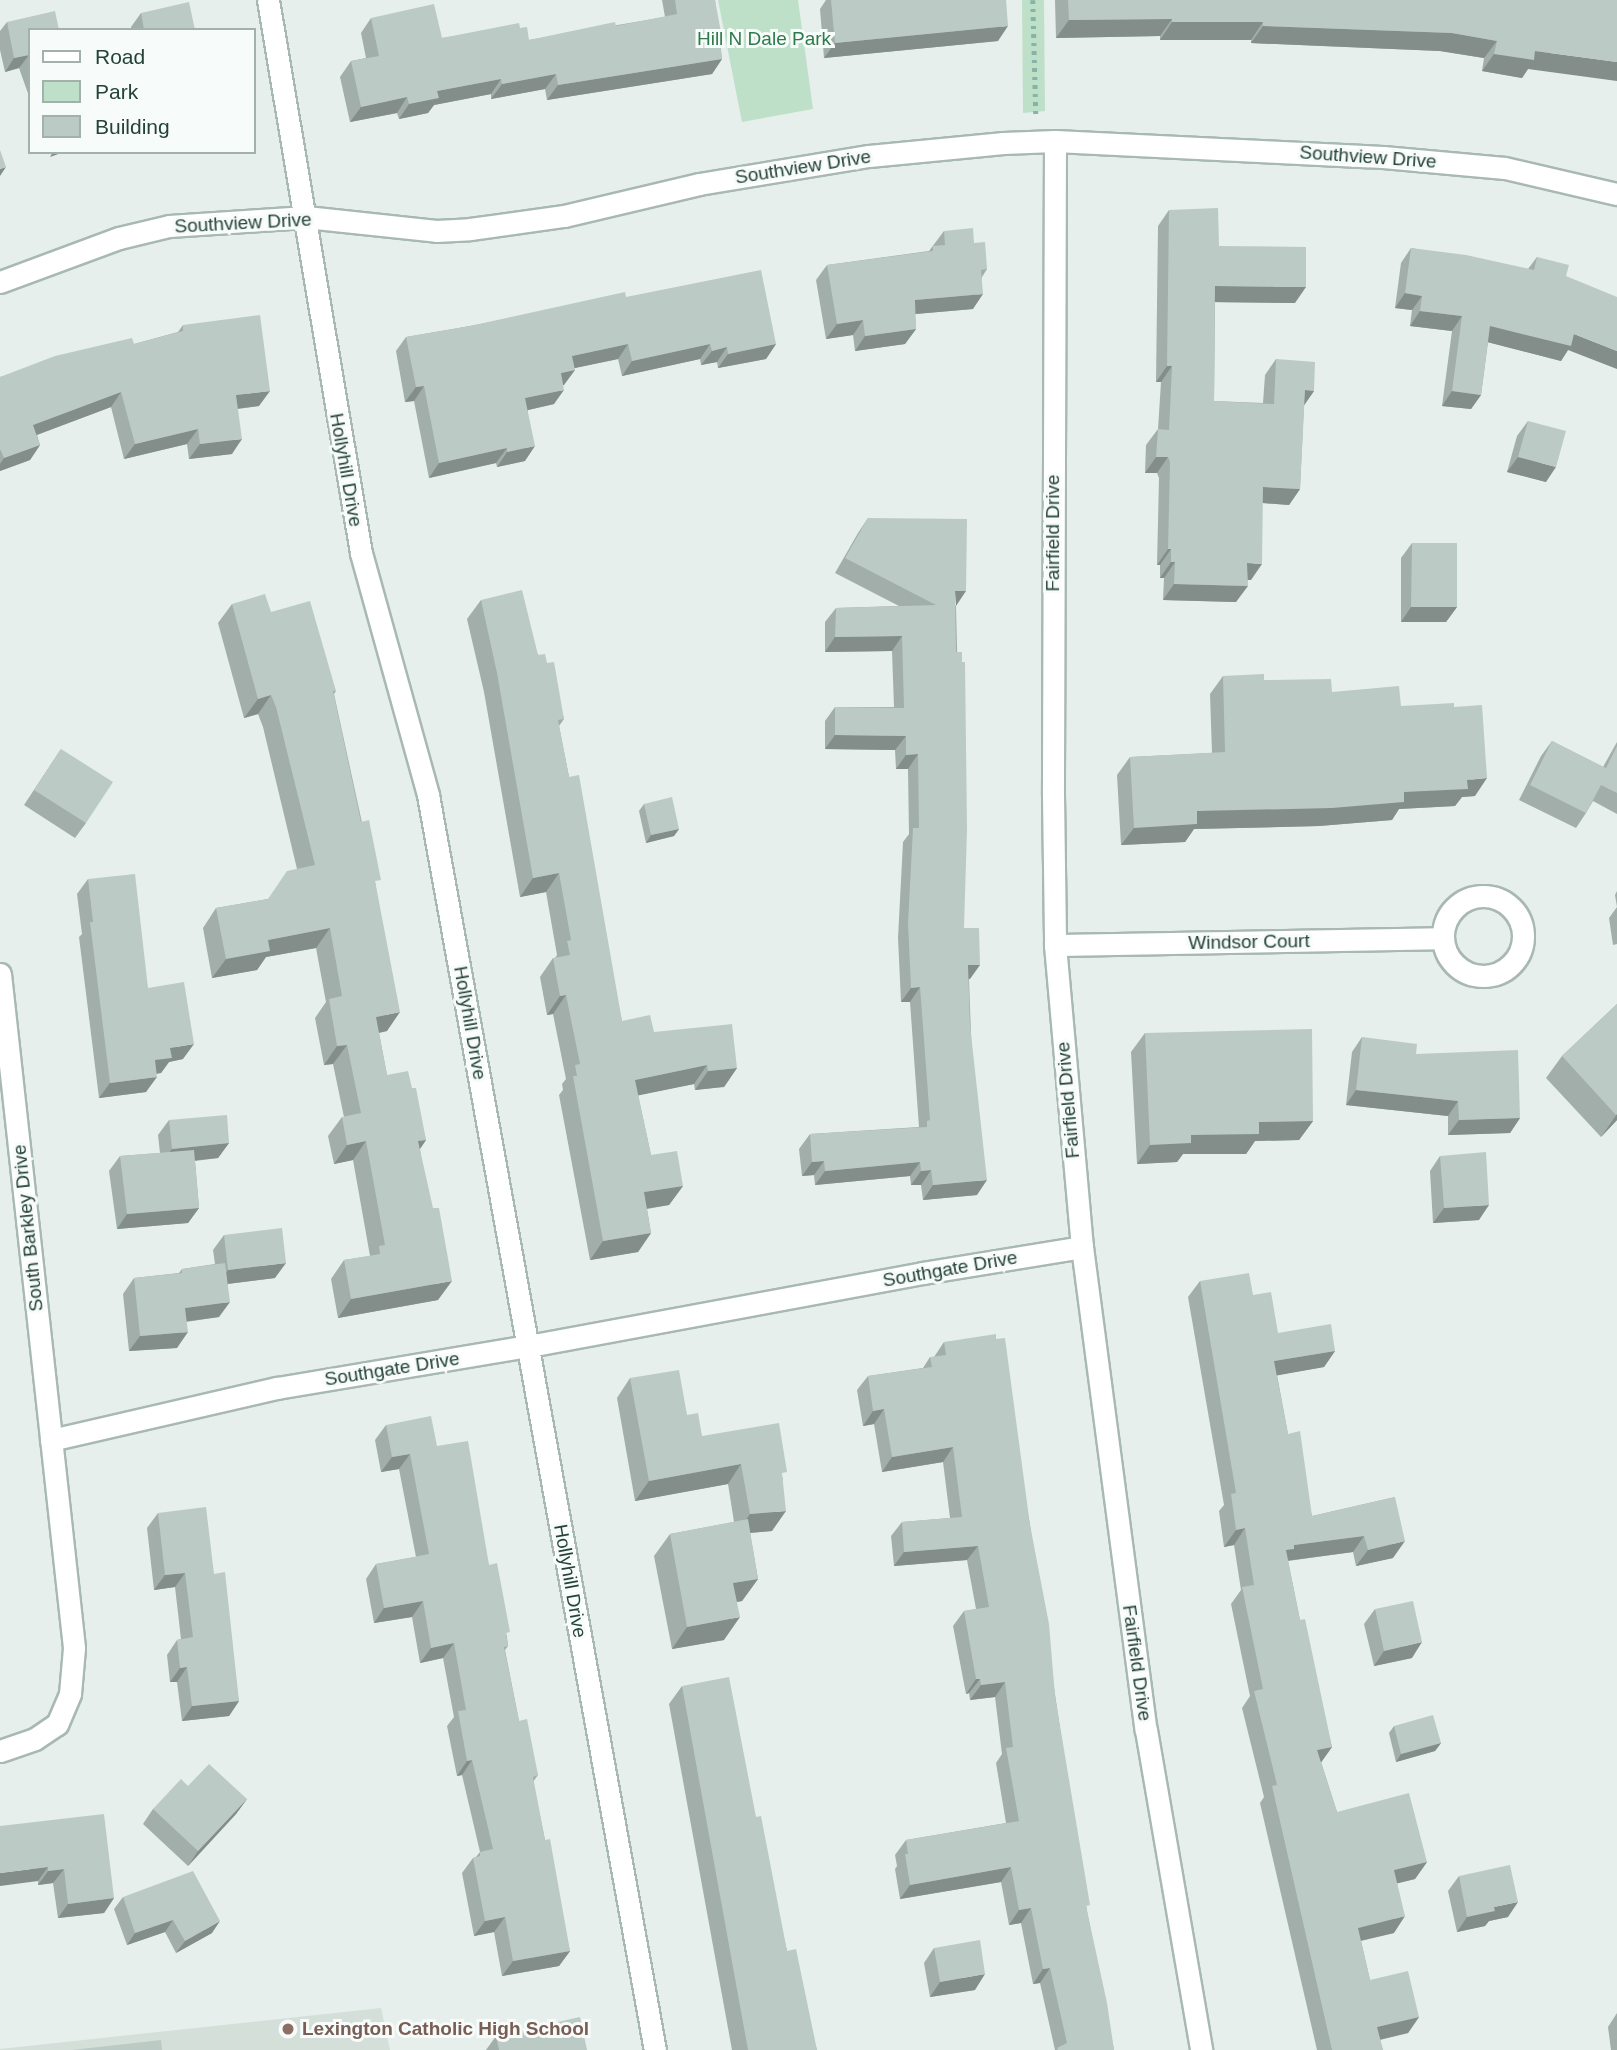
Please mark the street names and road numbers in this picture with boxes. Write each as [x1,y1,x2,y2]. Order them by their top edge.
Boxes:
street label: Southview Drive [1299,141,1437,173]
street label: Southview Drive [733,145,873,189]
street label: Southview Drive [174,208,312,238]
street label: Hollyhill Drive [325,411,367,529]
street label: Fairfield Drive [1042,474,1064,592]
street label: Windsor Court [1188,930,1310,954]
street label: Hollyhill Drive [449,964,491,1082]
street label: Fairfield Drive [1052,1041,1084,1159]
street label: South Barkley Drive [8,1143,48,1313]
street label: Southgate Drive [881,1246,1019,1292]
street label: Southgate Drive [323,1347,461,1391]
street label: Hollyhill Drive [549,1522,591,1640]
street label: Fairfield Drive [1118,1603,1156,1723]

